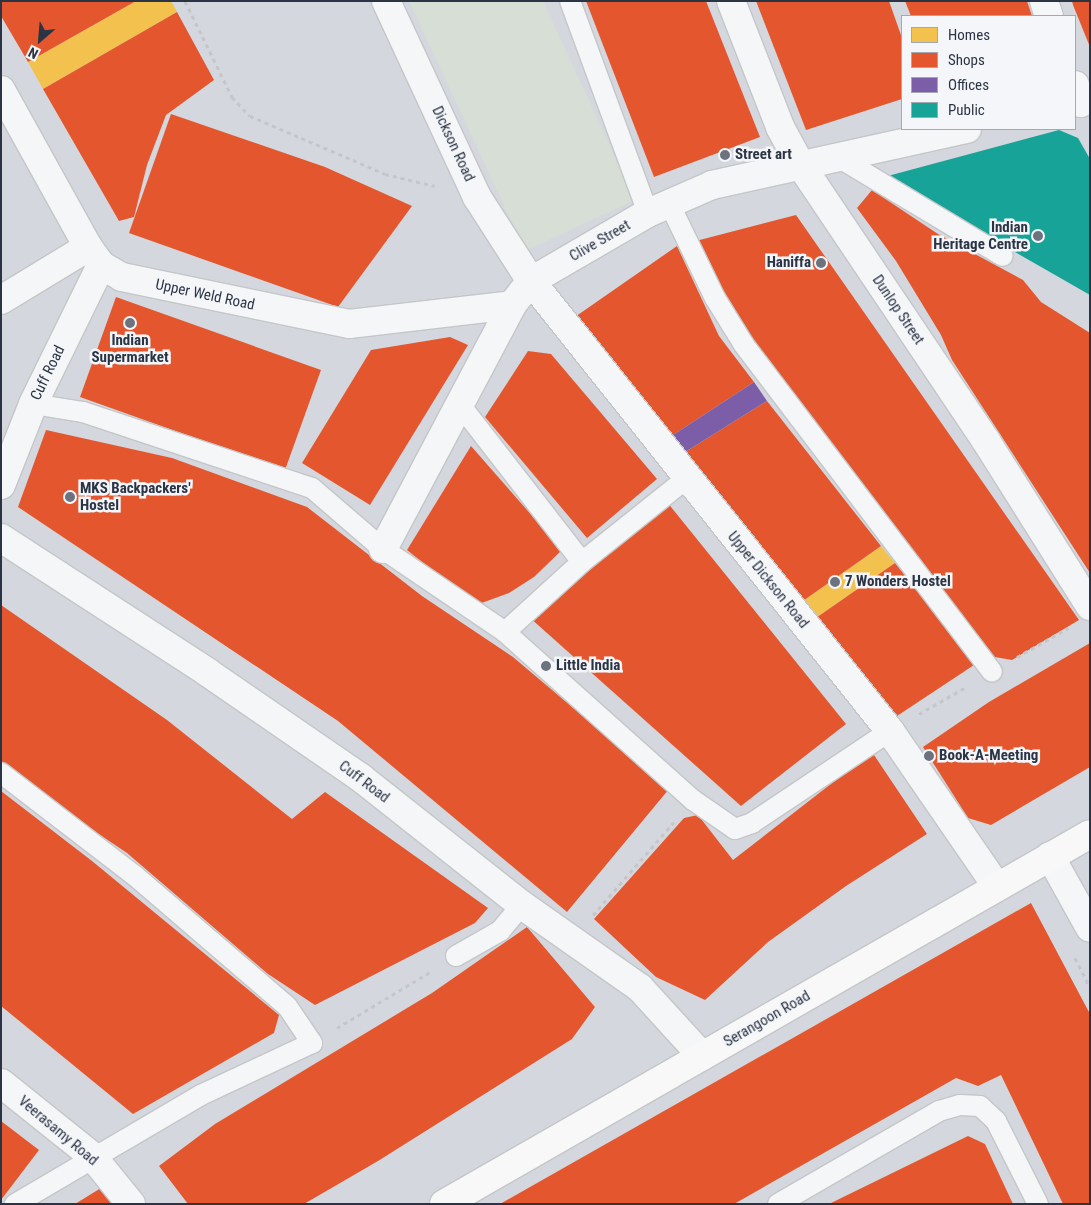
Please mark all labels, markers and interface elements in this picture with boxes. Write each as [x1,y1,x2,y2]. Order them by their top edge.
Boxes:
north arrow [15,15,65,65]
legend [901,15,1076,130]
text: Homes [948,26,990,44]
text: N [26,44,41,62]
text: Shops [948,51,985,69]
text: Offices [948,76,989,94]
text: Public [948,101,985,119]
street label: Dickson Road [428,104,478,184]
place label: Street art [735,146,792,164]
marker: Street art [719,149,731,161]
street label: Clive Street [566,216,634,266]
place label: Indian Heritage Centre [933,218,1028,253]
marker: Indian Heritage Centre [1032,230,1044,242]
place label: Haniffa [767,254,811,272]
marker: Haniffa [815,257,827,269]
street label: Dunlop Street [868,272,928,348]
street label: Upper Weld Road [154,276,256,314]
marker: Indian Supermarket [124,317,136,329]
place label: Indian Supermarket [92,331,168,366]
street label: Cuff Road [27,343,69,403]
place label: MKS Backpackers' Hostel [80,479,191,514]
marker: MKS Backpackers' Hostel [64,491,76,503]
street label: Upper Dickson Road [724,528,812,632]
place label: 7 Wonders Hostel [845,573,951,591]
marker: 7 Wonders Hostel [829,576,841,588]
place label: Little India [556,657,620,675]
marker: Little India [540,660,552,672]
place label: Book-A-Meeting [939,747,1038,765]
marker: Book-A-Meeting [923,750,935,762]
street label: Cuff Road [335,757,393,807]
street label: Serangoon Road [721,987,813,1051]
street label: Veerasamy Road [14,1092,102,1170]

